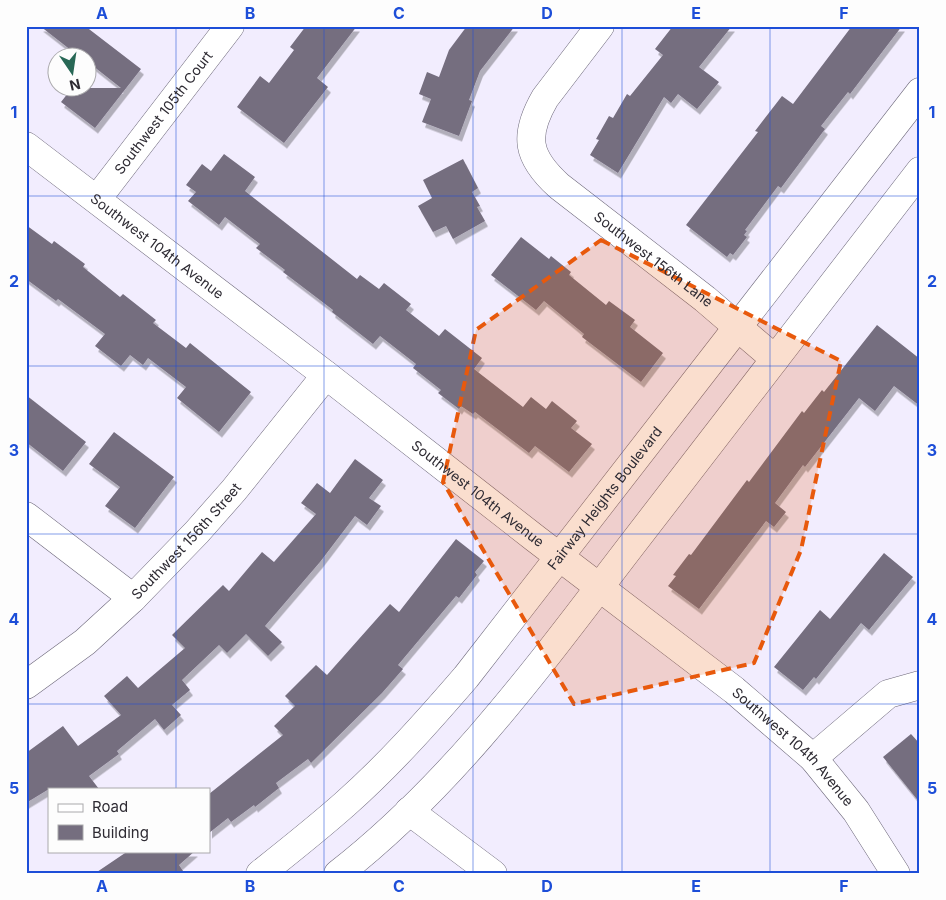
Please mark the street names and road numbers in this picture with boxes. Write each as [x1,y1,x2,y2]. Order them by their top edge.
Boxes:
street label: Southwest 105th Court [110,47,216,177]
street label: Southwest 104th Avenue [87,189,228,302]
street label: Southwest 156th Lane [591,207,717,310]
street label: Fairway Heights Boulevard [544,423,665,573]
street label: Southwest 104th Avenue [408,436,548,550]
street label: Southwest 156th Street [127,479,245,603]
street label: Southwest 104th Avenue [729,683,858,809]

